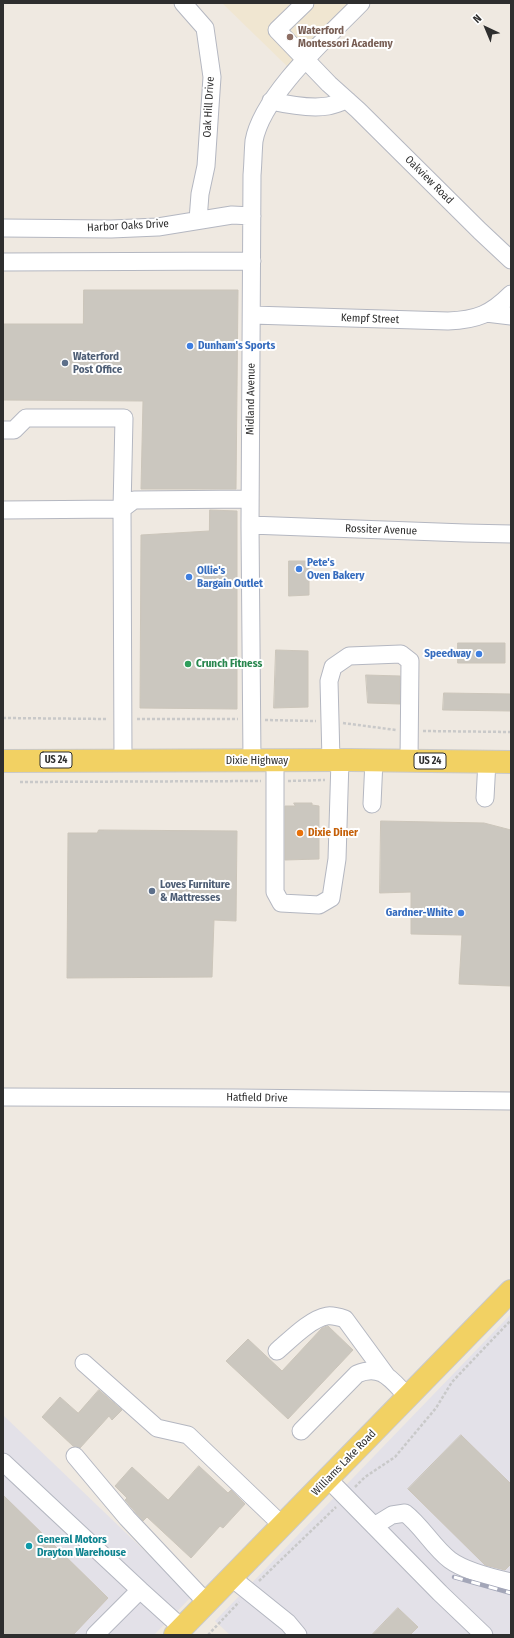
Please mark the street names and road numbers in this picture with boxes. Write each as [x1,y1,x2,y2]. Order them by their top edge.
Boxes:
street label: Oak Hill Drive [201,76,217,138]
street label: Oakview Road [402,153,456,207]
street label: Harbor Oaks Drive [87,217,169,235]
street label: Kempf Street [341,311,399,327]
street label: Midland Avenue [244,363,258,435]
street label: Rossiter Avenue [345,522,417,538]
road number: US 24 [40,752,72,768]
road number: US 24 [414,753,446,769]
street label: Dixie Highway [226,754,288,768]
street label: Hatfield Drive [226,1091,288,1105]
street label: Williams Lake Road [309,1427,379,1499]

